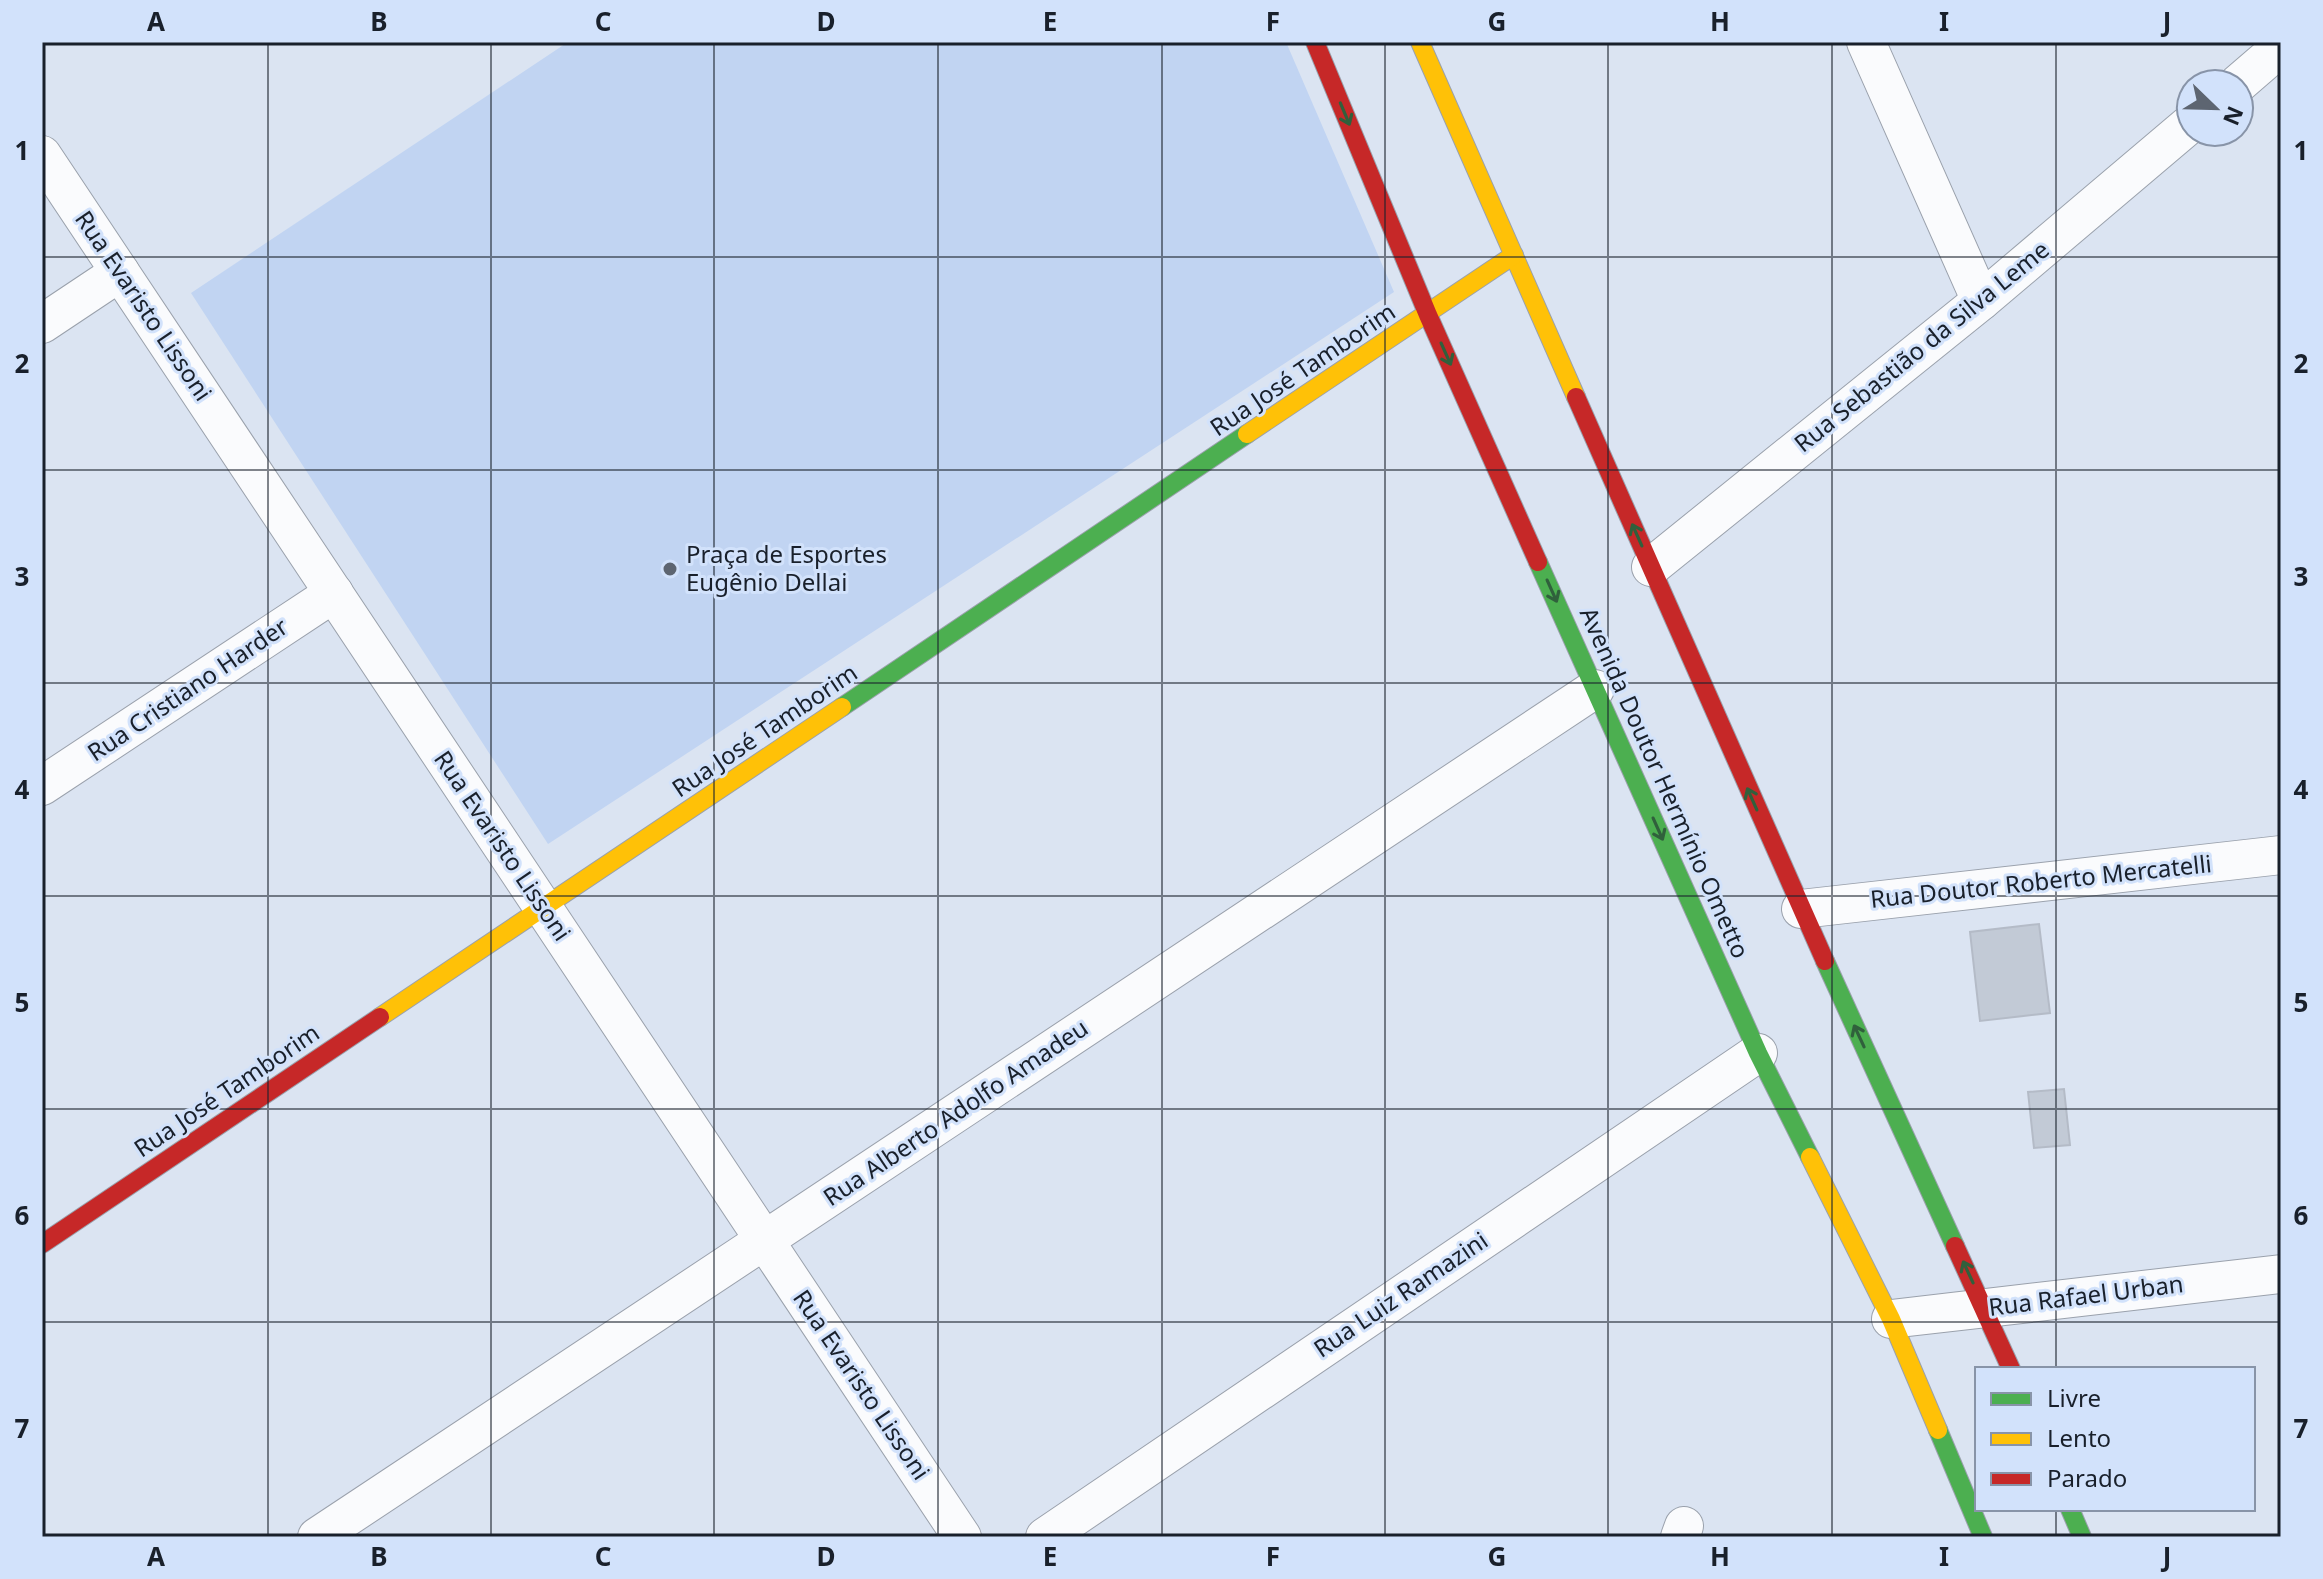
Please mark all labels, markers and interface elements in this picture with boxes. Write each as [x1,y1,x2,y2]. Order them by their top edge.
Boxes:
text: A [147,3,165,39]
text: B [370,3,388,39]
text: C [595,3,611,39]
text: D [816,3,836,39]
text: E [1043,3,1057,39]
text: F [1266,3,1280,39]
text: G [1488,3,1506,39]
text: H [1710,3,1730,39]
text: I [1939,3,1949,39]
text: J [2161,3,2171,39]
north arrow [2175,68,2255,148]
one-way arrow [1339,101,1354,126]
text: N [2217,102,2252,130]
text: 1 [15,132,29,168]
text: 1 [2294,132,2308,168]
street label: Rua Evaristo Lissoni [68,204,220,407]
street label: Rua Sebastião da Silva Leme [1787,233,2055,459]
street label: Rua José Tamborim [1203,294,1401,443]
one-way arrow [1439,342,1454,366]
text: 2 [15,345,30,381]
text: 2 [2294,345,2309,381]
one-way arrow [1628,523,1643,548]
place label: Praça de Esportes Eugênio Dellai [686,537,887,598]
text: 3 [15,558,29,594]
text: 3 [2294,558,2308,594]
marker: Praça de Esportes Eugênio Dellai [661,560,679,578]
one-way arrow [1545,579,1560,603]
street label: Avenida Doutor Hermínio Ometto [1573,602,1758,963]
street label: Rua Cristiano Harder [81,609,294,768]
street label: Rua José Tamborim [665,655,863,804]
street label: Rua Evaristo Lissoni [427,744,579,947]
text: 4 [15,771,30,807]
text: 4 [2294,771,2309,807]
one-way arrow [1744,787,1759,812]
one-way arrow [1651,816,1666,840]
street label: Rua Doutor Roberto Mercatelli [1868,846,2213,915]
text: 5 [15,984,29,1020]
text: 5 [2294,984,2308,1020]
street label: Rua Alberto Adolfo Amadeu [816,1011,1094,1213]
street label: Rua José Tamborim [127,1015,325,1164]
one-way arrow [1851,1024,1866,1048]
text: 6 [15,1197,30,1233]
text: 6 [2294,1197,2309,1233]
street label: Rua Luiz Ramazini [1307,1223,1494,1364]
one-way arrow [1960,1260,1975,1284]
street label: Rua Rafael Urban [1987,1266,2185,1323]
street label: Rua Evaristo Lissoni [786,1283,938,1486]
legend [1975,1367,2255,1511]
text: Livre [2047,1381,2101,1414]
text: 7 [15,1410,30,1446]
text: 7 [2294,1410,2309,1446]
text: Lento [2047,1421,2111,1454]
text: Parado [2047,1461,2127,1494]
text: A [147,1538,165,1574]
text: B [370,1538,388,1574]
text: C [595,1538,611,1574]
text: D [816,1538,836,1574]
text: E [1043,1538,1057,1574]
text: F [1266,1538,1280,1574]
text: G [1488,1538,1506,1574]
text: H [1710,1538,1730,1574]
text: I [1939,1538,1949,1574]
text: J [2161,1538,2171,1574]

